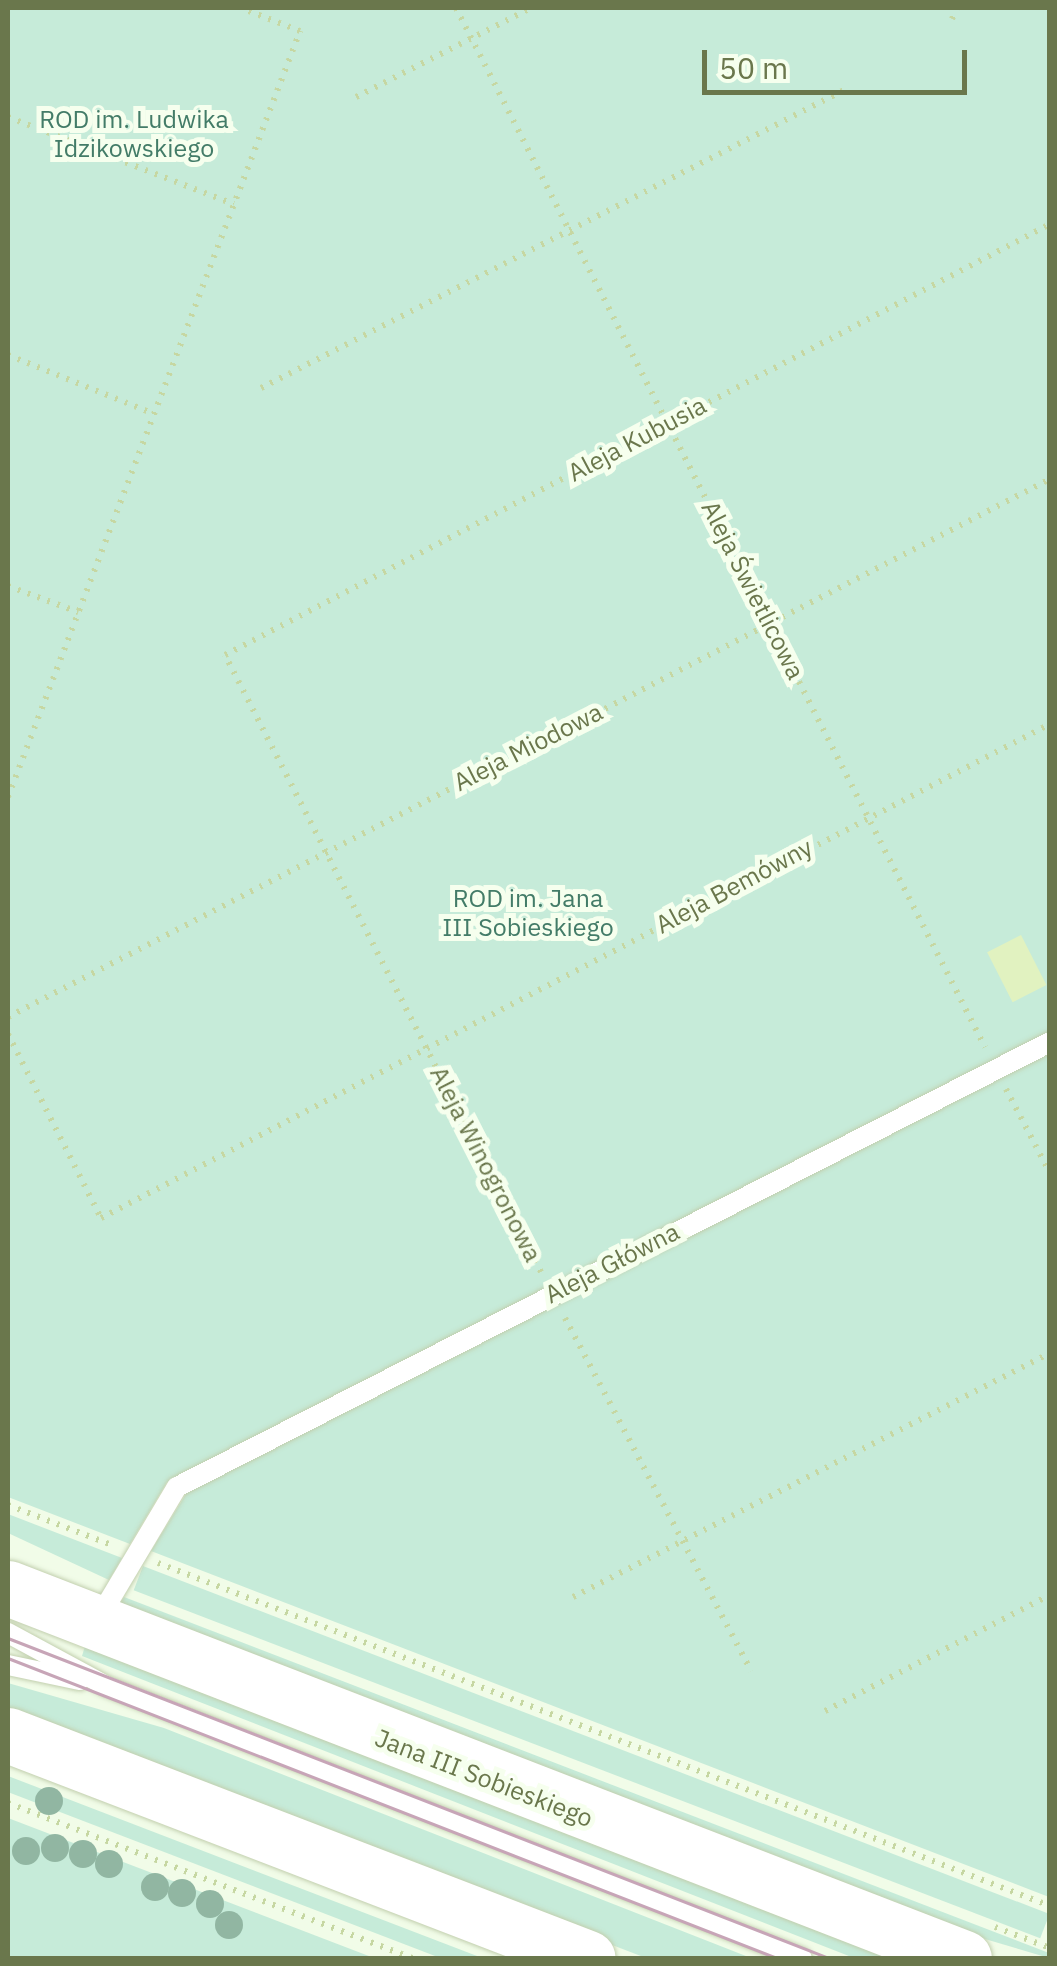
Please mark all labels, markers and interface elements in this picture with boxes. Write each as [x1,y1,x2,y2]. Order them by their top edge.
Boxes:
scale bar [707,30,972,92]
text: 50 m [719,48,788,87]
park label: ROD im. Ludwika Idzikowskiego [39,105,229,164]
street label: Aleja Kubusia [563,390,711,488]
street label: Aleja Świetlicowa [695,496,811,684]
street label: Aleja Miodowa [448,697,608,797]
street label: Aleja Bemówny [650,832,818,940]
park label: ROD im. Jana III Sobieskiego [442,884,614,943]
street label: Aleja Winogronowa [424,1061,548,1267]
street label: Aleja Główna [540,1216,684,1310]
street label: Jana III Sobieskiego [371,1723,597,1833]

